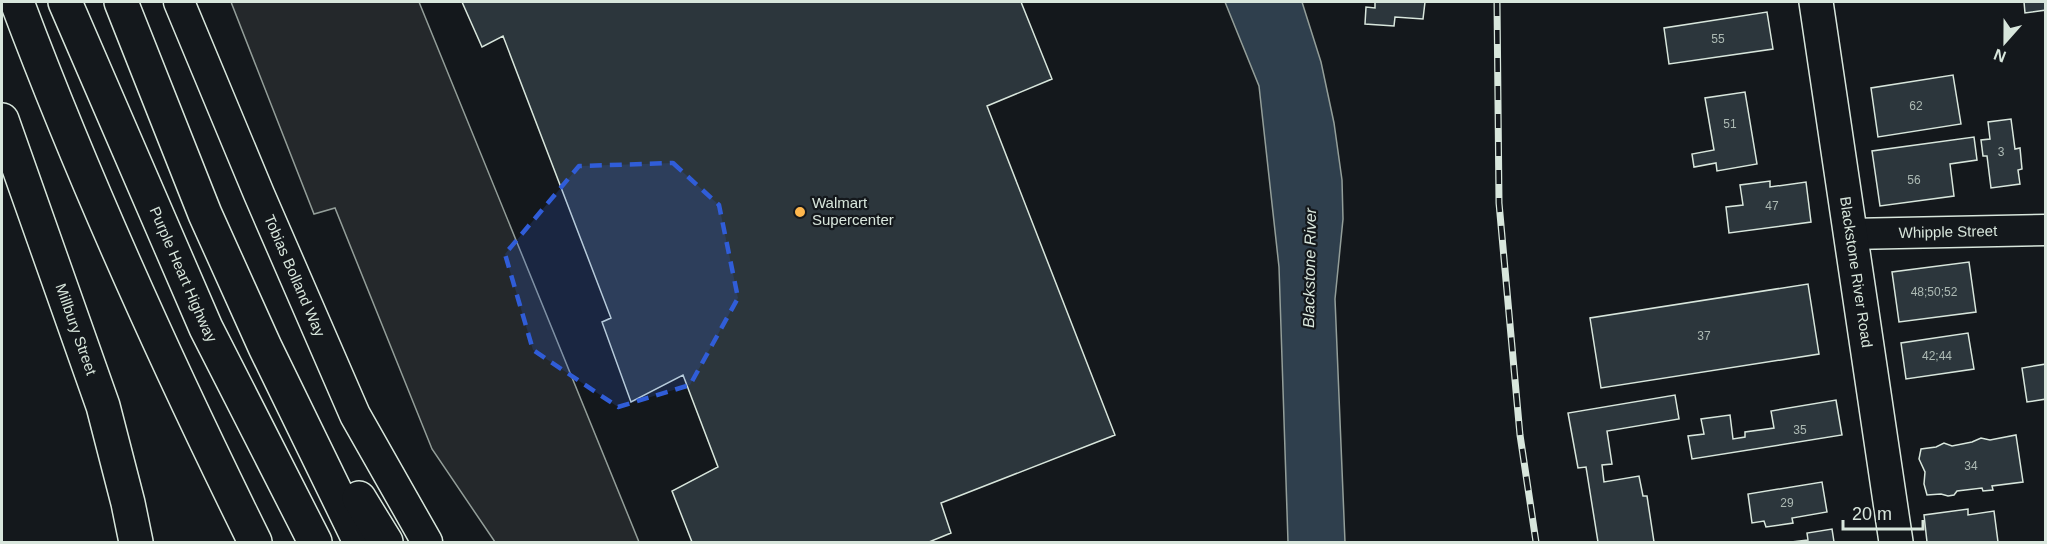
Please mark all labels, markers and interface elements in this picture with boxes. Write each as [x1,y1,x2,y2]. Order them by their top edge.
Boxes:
north arrow [1975,12,2035,72]
house number: 55 [1711,32,1725,46]
text: N [1991,46,2008,66]
house number: 62 [1909,99,1923,113]
house number: 51 [1723,117,1737,131]
house number: 3 [1998,145,2005,159]
house number: 56 [1907,173,1921,187]
place label: Walmart Supercenter [812,194,894,228]
street label: Blackstone River Road [1837,195,1876,349]
house number: 47 [1765,199,1779,213]
street label: Purple Heart Highway [147,204,221,345]
marker: Walmart Supercenter [793,205,807,219]
water label: Blackstone River [1300,207,1319,328]
street label: Tobias Bolland Way [261,212,329,339]
street label: Whipple Street [1899,222,1998,241]
street label: Millbury Street [52,281,101,378]
house number: 48;50;52 [1911,285,1958,299]
house number: 37 [1697,329,1711,343]
house number: 42;44 [1922,349,1952,363]
house number: 35 [1793,423,1807,437]
house number: 34 [1964,459,1978,473]
scale bar [1843,493,1922,531]
house number: 29 [1780,496,1794,510]
text: 20 m [1852,504,1892,524]

